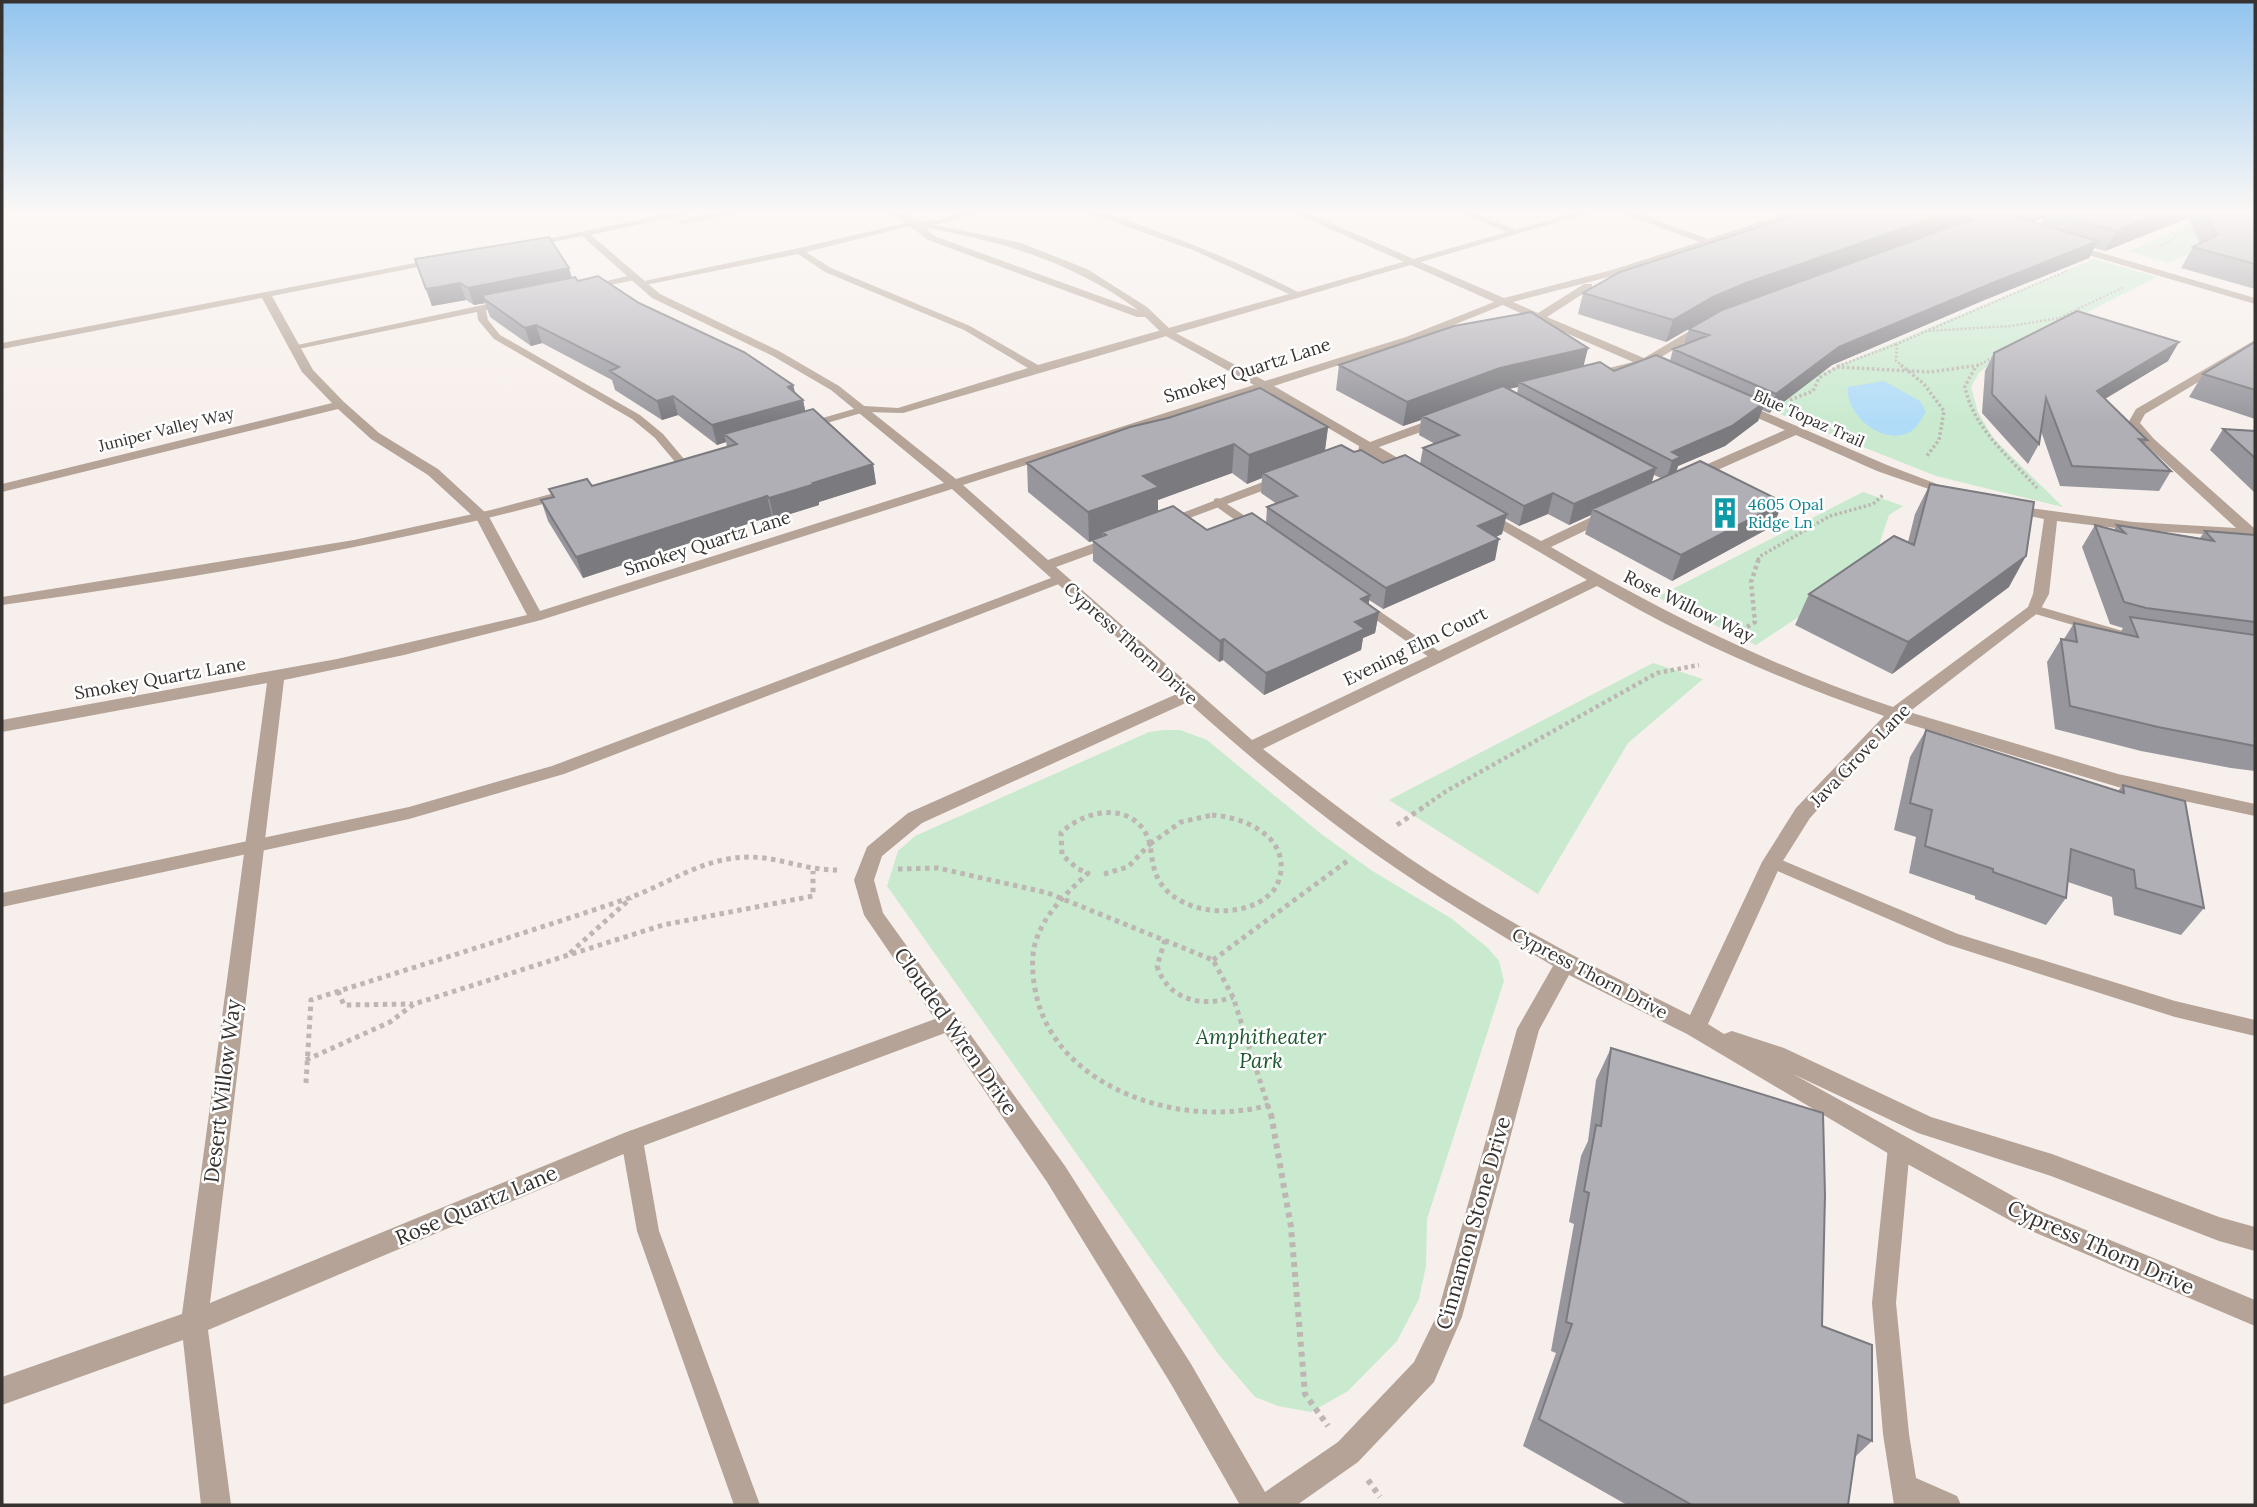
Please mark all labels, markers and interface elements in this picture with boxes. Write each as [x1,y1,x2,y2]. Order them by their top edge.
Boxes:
street label: Smokey Quartz Lane [1161,332,1334,408]
street label: Blue Topaz Trail [1750,385,1868,451]
street label: Juniper Valley Way [95,402,236,456]
place label: 4605 Opal Ridge Ln [1748,494,1824,532]
building icon: 4605 Opal Ridge Ln [1708,496,1742,530]
street label: Smokey Quartz Lane [621,505,794,581]
street label: Rose Willow Way [1620,564,1758,648]
street label: Cypress Thorn Drive [1059,577,1203,710]
street label: Evening Elm Court [1339,601,1491,691]
street label: Smokey Quartz Lane [72,652,248,704]
street label: Java Grove Lane [1804,698,1915,812]
street label: Cypress Thorn Drive [1508,922,1672,1024]
street label: Clouded Wren Drive [888,942,1024,1120]
street label: Desert Willow Way [197,997,247,1185]
park label: Amphitheater Park [1195,1023,1327,1074]
street label: Cinnamon Stone Drive [1430,1113,1516,1333]
street label: Rose Quartz Lane [391,1159,561,1251]
street label: Cypress Thorn Drive [2003,1194,2199,1300]

